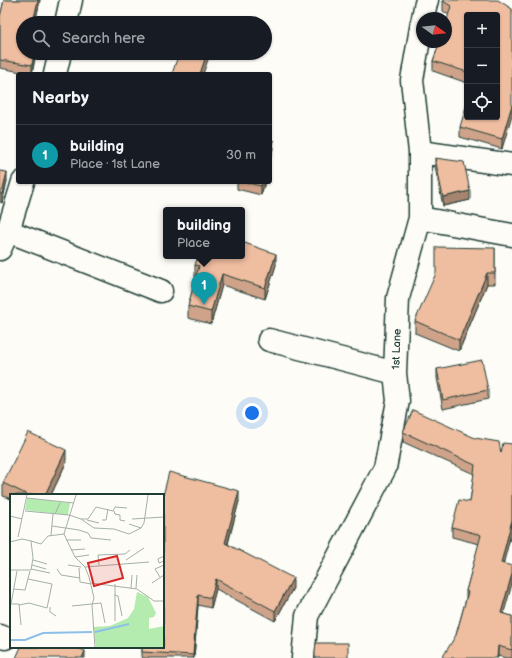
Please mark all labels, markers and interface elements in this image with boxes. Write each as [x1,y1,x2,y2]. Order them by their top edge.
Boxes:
north arrow [416,12,452,48]
map controls [464,12,500,120]
button: + [464,12,500,48]
search box [16,16,272,60]
icon: search [30,27,52,49]
text: Search here [62,29,145,48]
button: − [464,48,500,84]
button: locate [464,84,500,120]
text: Nearby [32,88,89,108]
text: building [70,137,124,156]
text: 1 [42,147,48,163]
text: 30 m [226,147,256,163]
text: Place · 1st Lane [70,156,160,172]
popup [163,207,245,259]
text: building [177,216,231,235]
text: Place [177,235,210,251]
pin: 1 [191,272,217,305]
street label: 1st Lane [389,328,404,370]
your location [242,403,262,423]
inset map [10,494,164,648]

